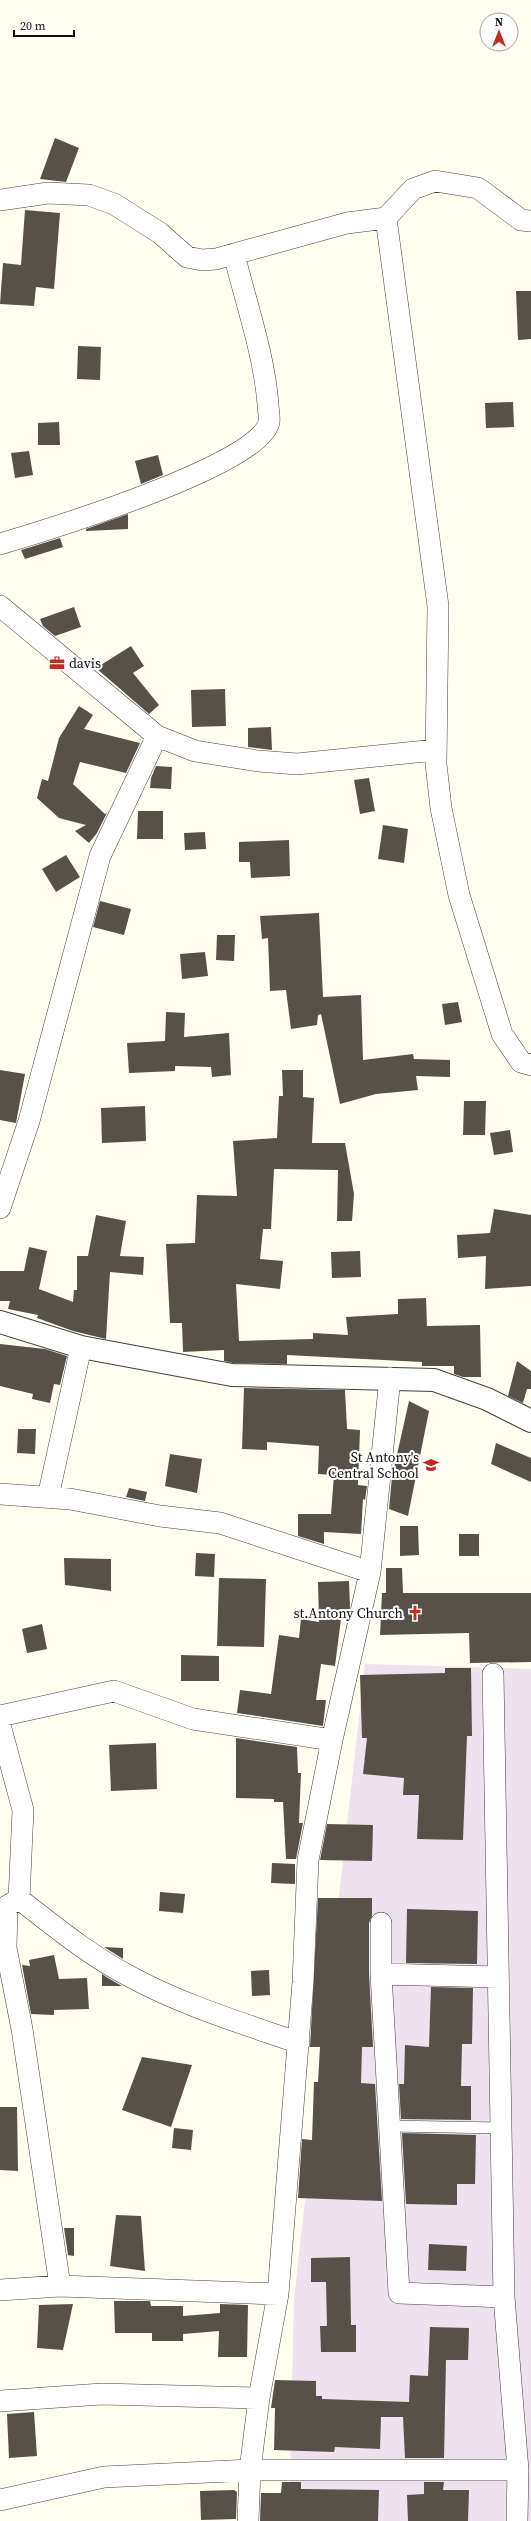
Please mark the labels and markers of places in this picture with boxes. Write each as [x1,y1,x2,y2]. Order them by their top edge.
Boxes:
place label: davis [69,653,101,673]
office icon: davis [48,654,66,672]
place label: St Antony's Central School [328,1447,419,1483]
school or university icon: St Antony's Central School [422,1456,440,1474]
place label: st.Antony Church [294,1603,403,1623]
church icon: st.Antony Church [406,1604,424,1622]

